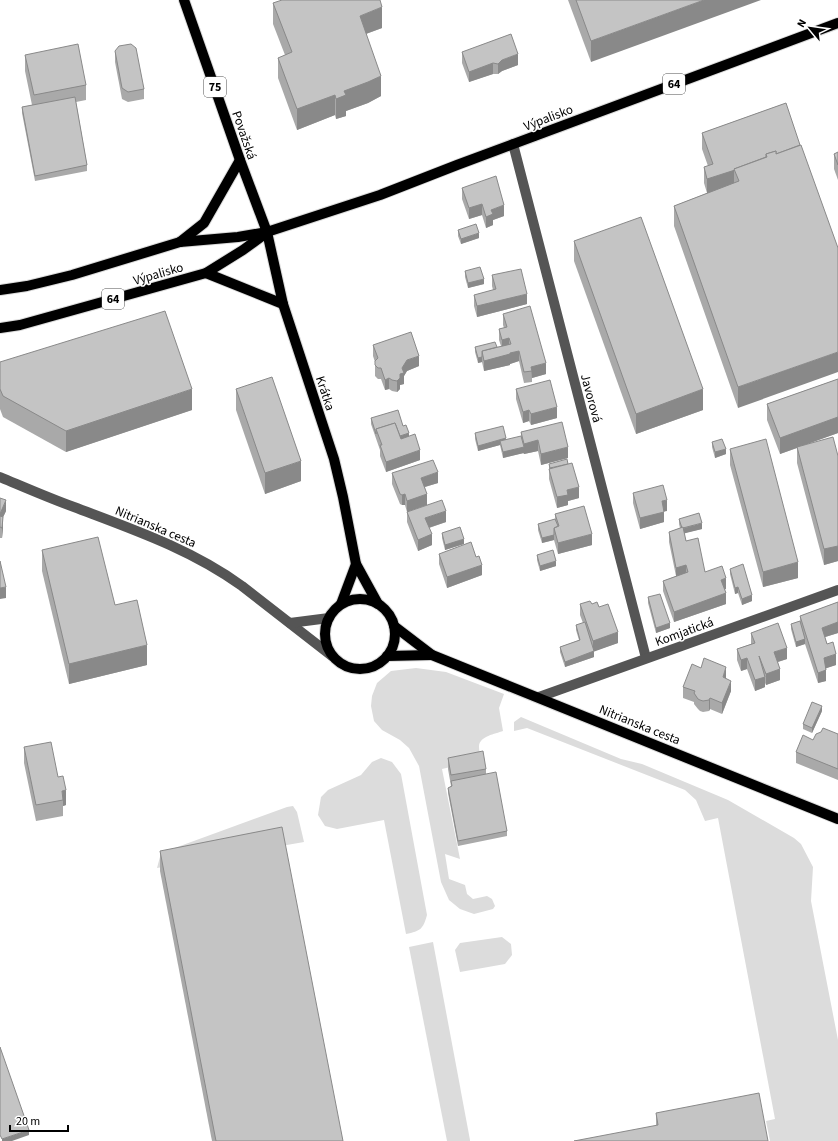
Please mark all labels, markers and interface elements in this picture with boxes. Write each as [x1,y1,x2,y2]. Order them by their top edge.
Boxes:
north arrow [790,8,830,48]
text: N [793,17,810,30]
road number: 64 [663,74,685,94]
road number: 75 [204,77,226,97]
street label: Výpalisko [521,100,576,136]
street label: Považská [227,109,261,162]
street label: Výpalisko [131,258,185,290]
road number: 64 [102,289,124,309]
street label: Javorová [576,372,606,425]
street label: Krátka [311,374,339,413]
street label: Nitrianska cesta [112,502,199,552]
street label: Komjatická [653,613,716,651]
street label: Nitrianska cesta [596,700,683,749]
scale bar [10,1107,68,1133]
text: 20 m [16,1113,40,1130]

